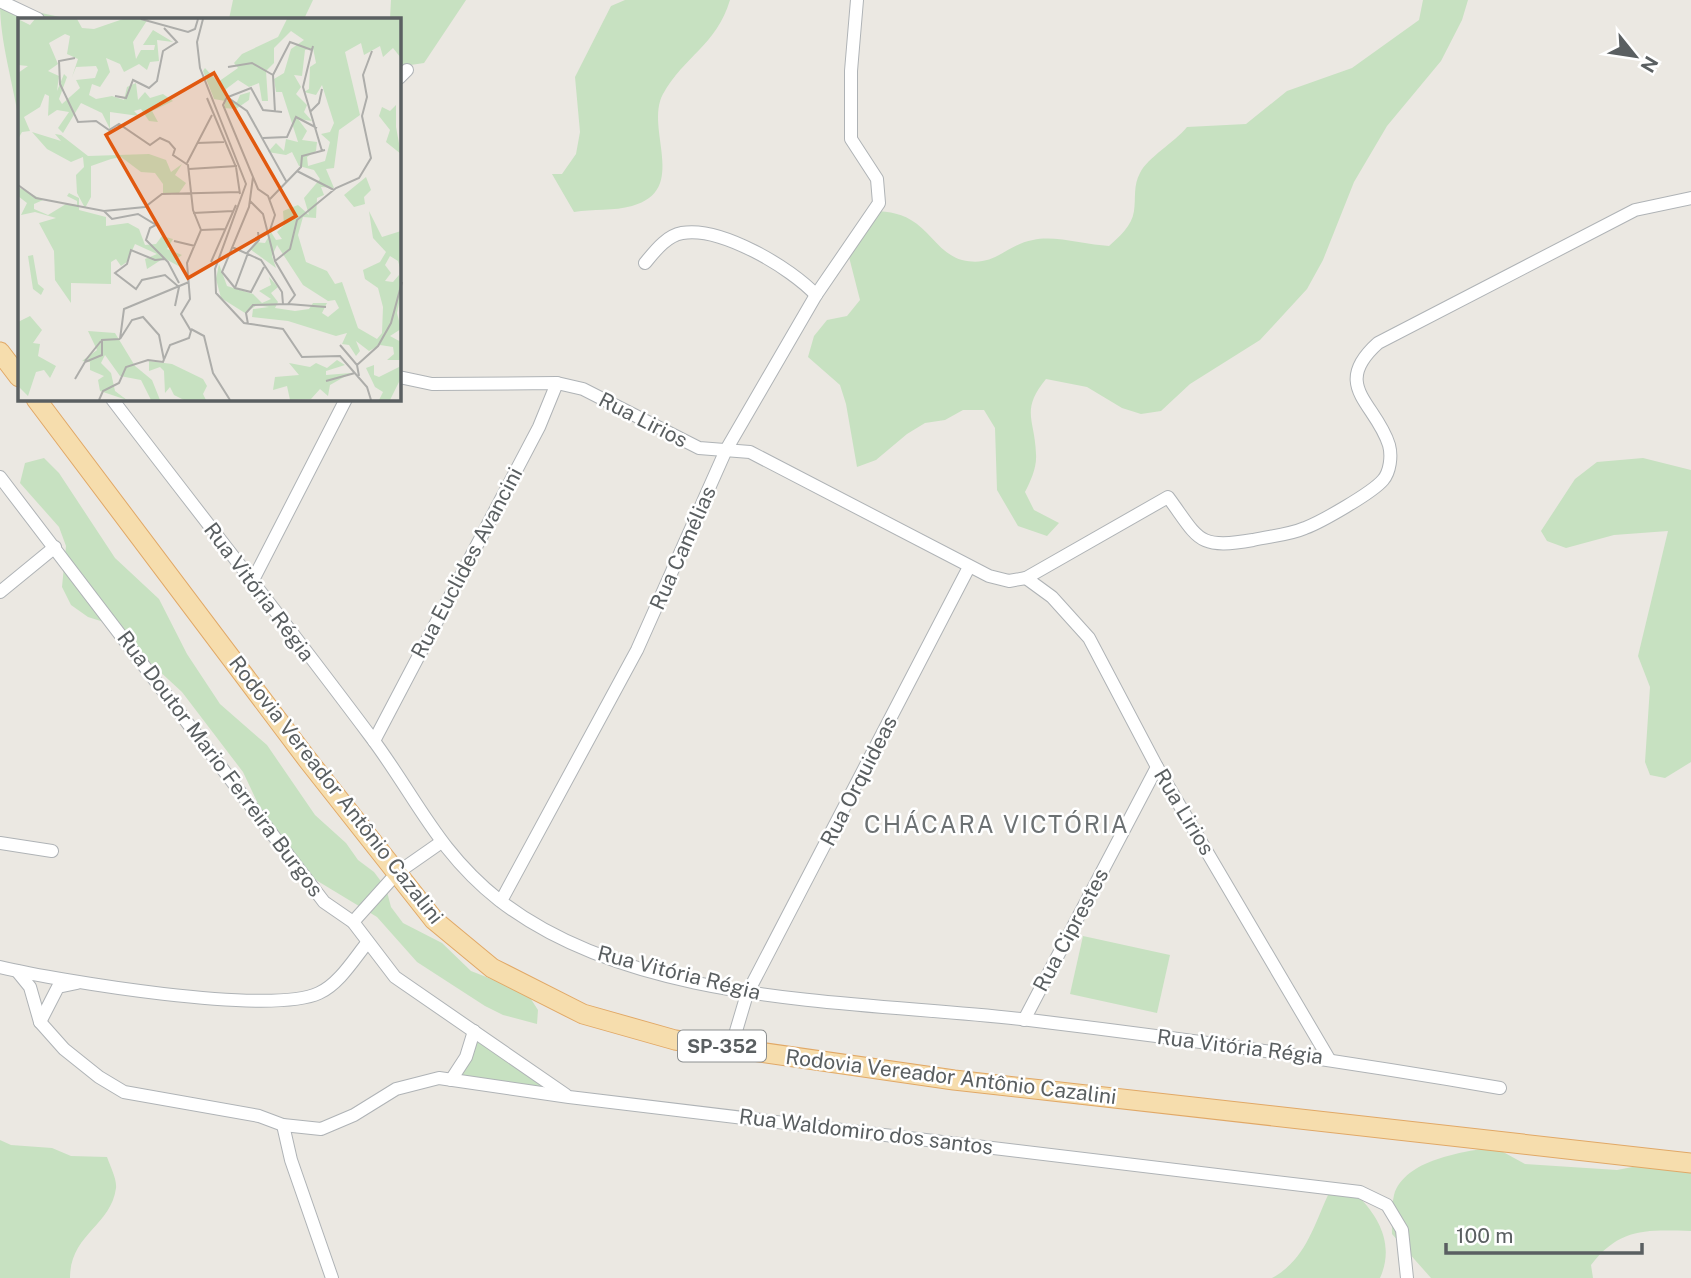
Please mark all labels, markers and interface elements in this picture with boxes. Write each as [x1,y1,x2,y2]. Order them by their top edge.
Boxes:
inset map [18,18,401,401]
north arrow [1600,21,1670,91]
text: N [1636,53,1663,76]
street label: Rua Lirios [595,387,692,453]
street label: Rua Euclides Avancini [406,463,527,662]
street label: Rua Camélias [644,482,721,613]
street label: Rua Vitória Régia [199,517,320,666]
street label: Rua Doutor Mario Ferreira Burgos [112,626,329,902]
street label: Rodovia Vereador Antônio Cazalini [224,651,449,929]
street label: Rua Orquideas [815,712,902,850]
street label: Rua Lirios [1149,764,1220,859]
district label: CHÁCARA VICTÓRIA [864,810,1130,838]
street label: Rua Ciprestes [1028,864,1113,996]
street label: Rua Vitória Régia [595,940,763,1005]
street label: Rua Vitória Régia [1156,1024,1325,1069]
road number: SP-352 [678,1030,766,1062]
street label: Rodovia Vereador Antônio Cazalini [784,1044,1118,1109]
street label: Rua Waldomiro dos santos [738,1104,995,1159]
scale bar [1446,1212,1642,1256]
text: 100 m [1456,1223,1513,1248]

